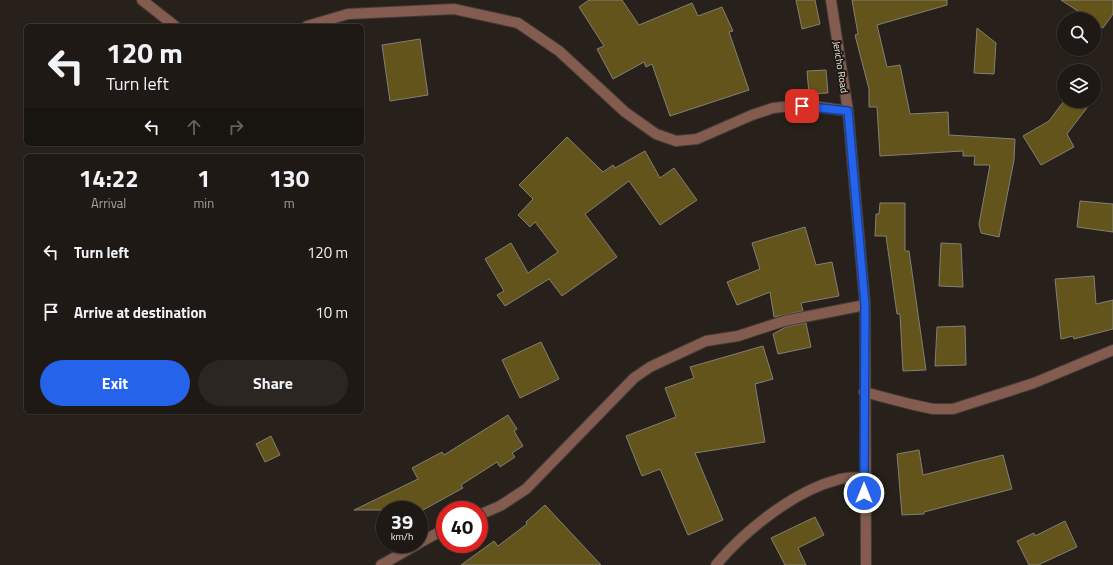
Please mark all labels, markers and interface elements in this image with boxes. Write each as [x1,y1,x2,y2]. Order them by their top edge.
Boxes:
map controls [1057,12,1101,108]
button: search [1057,12,1101,56]
text: 120 m [106,31,183,74]
icon: left [40,40,92,92]
street label: Jericho Road [829,40,852,94]
button: layers [1057,64,1101,108]
text: Turn left [106,70,169,97]
pin [785,89,819,123]
icon: arrive [791,95,813,117]
icon: left [141,116,163,138]
icon: ahead [183,116,205,138]
icon: right [225,116,247,138]
text: 14:22 [79,160,139,196]
text: 1 [197,160,211,196]
text: 130 [269,160,309,196]
text: Arrival [91,193,126,213]
text: min [193,193,214,213]
text: m [284,193,295,213]
icon: left [40,241,62,263]
text: Turn left [74,241,129,264]
text: 120 m [307,241,348,264]
icon: arrive [40,301,62,323]
text: Arrive at destination [74,301,207,324]
text: 10 m [315,301,348,324]
button: Exit [40,360,190,406]
button: Share [198,360,348,406]
position arrow [843,472,885,514]
speed limit sign: 40 [436,501,488,553]
text: 39 [391,506,413,537]
text: km/h [391,529,413,544]

